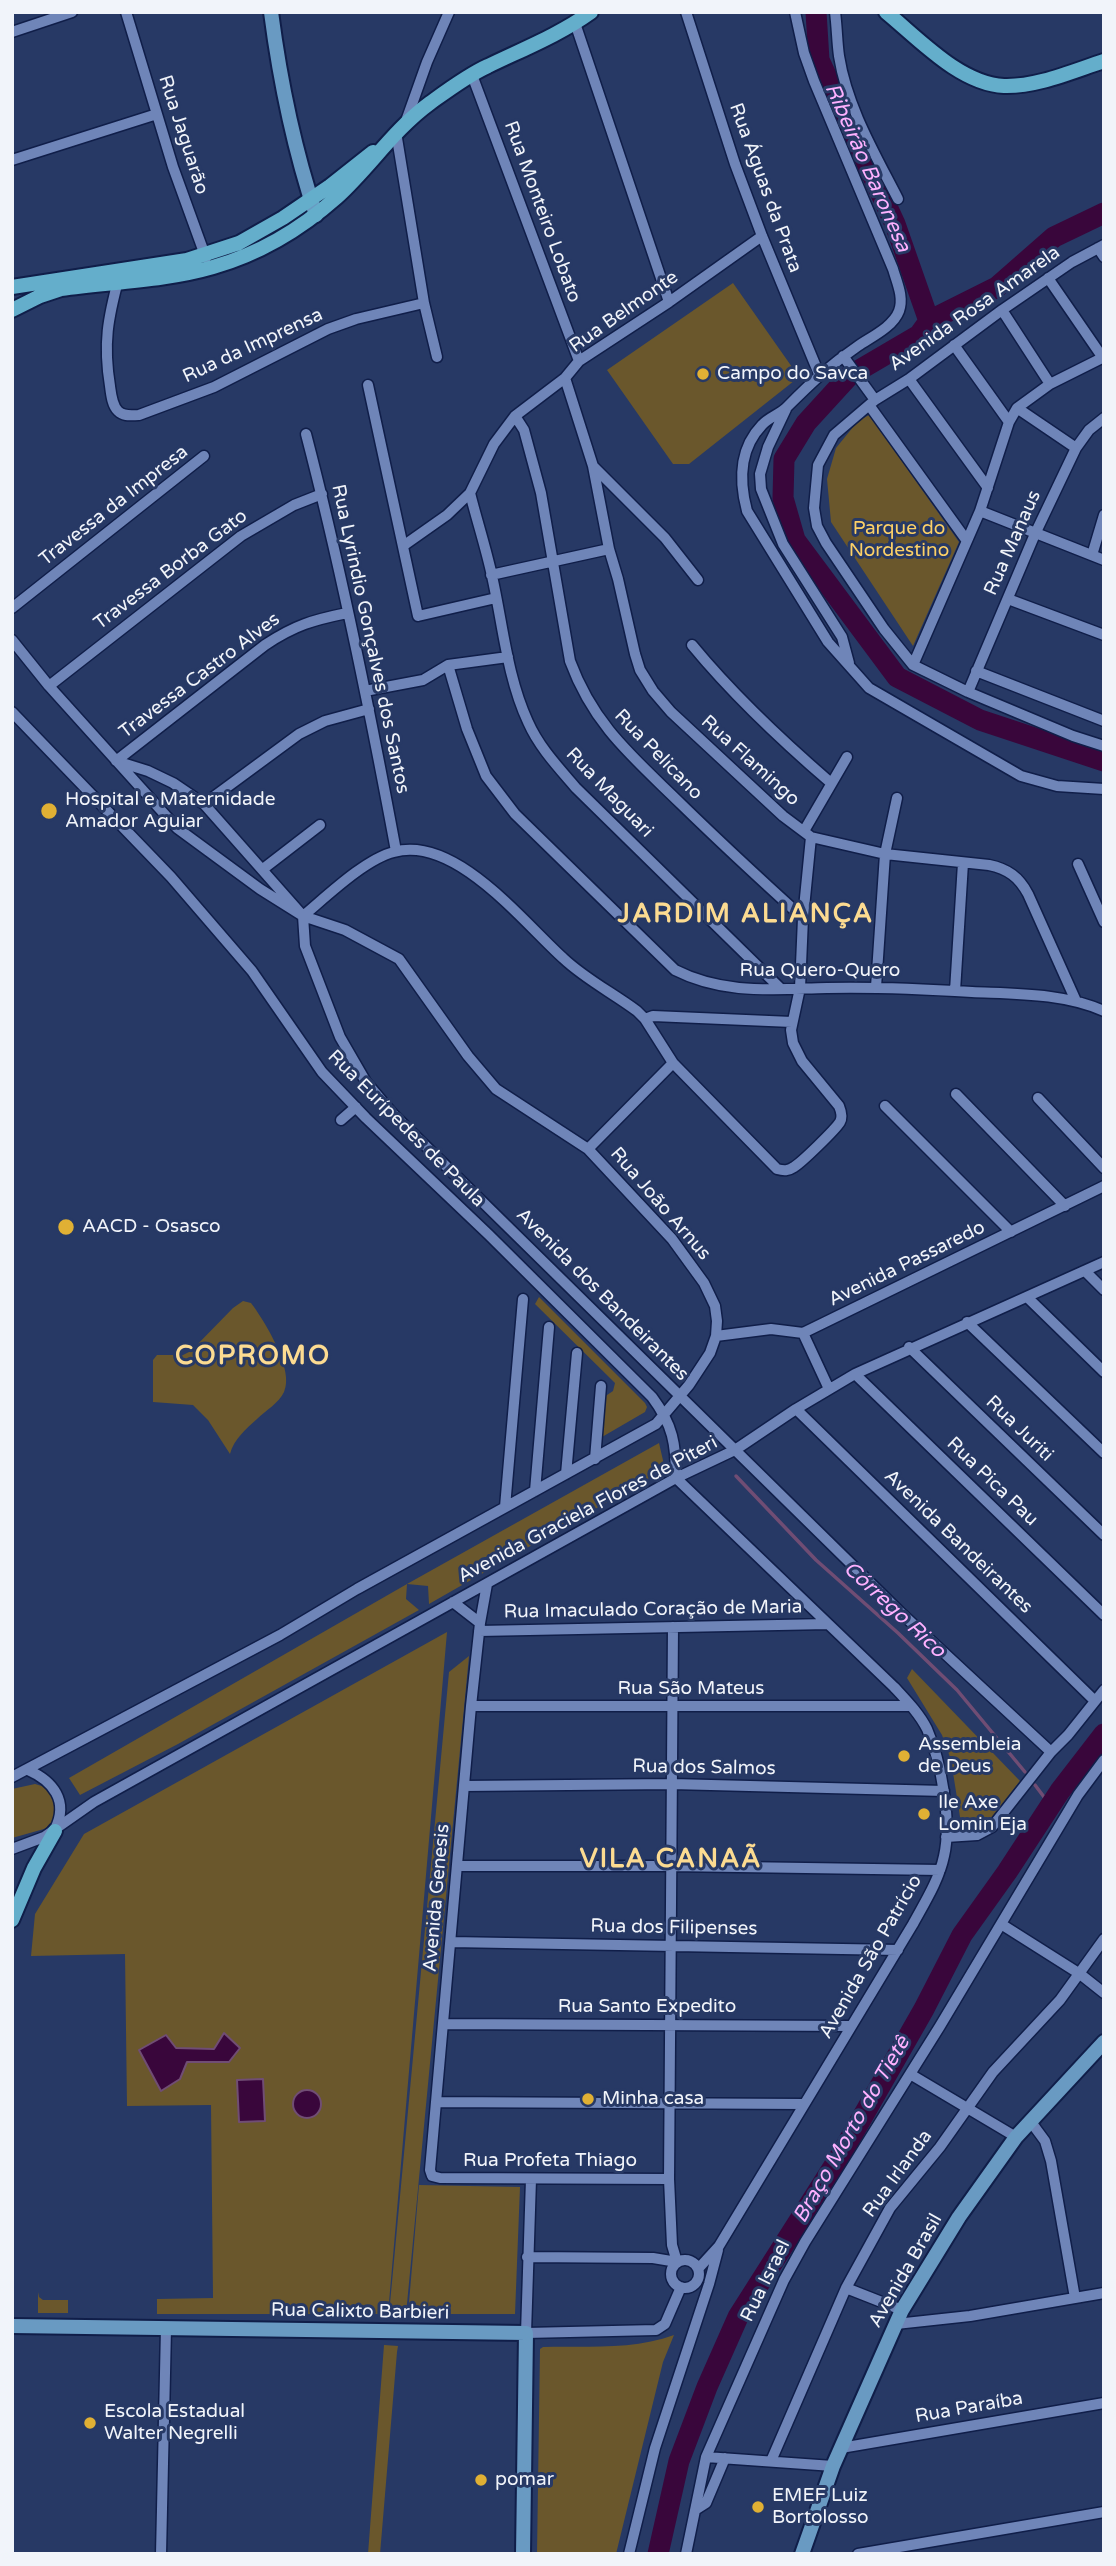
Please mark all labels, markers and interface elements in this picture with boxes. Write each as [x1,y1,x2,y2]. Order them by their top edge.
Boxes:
street label: Rua Jaguarão [153,73,213,197]
water label: Ribeirão Baronesa [818,80,916,256]
street label: Rua Águas da Prata [724,100,806,276]
street label: Rua Monteiro Lobato [499,118,585,306]
street label: Avenida Rosa Amarela [885,241,1065,377]
street label: Rua Belmonte [565,266,683,358]
street label: Rua da Imprensa [179,304,327,388]
place label: Campo do Savca [717,363,868,385]
marker: Campo do Savca [695,366,711,382]
street label: Travessa da Impresa [35,441,193,571]
street label: Rua Lyrindio Gonçalves dos Santos [326,482,414,796]
street label: Rua Manaus [980,487,1046,599]
street label: Travessa Borba Gato [90,505,252,635]
park label: Parque do Nordestino [849,518,949,562]
street label: Travessa Castro Alves [115,608,285,744]
street label: Rua Pelicano [609,705,707,805]
street label: Rua Flamingo [696,711,804,811]
street label: Rua Maguari [561,743,657,843]
place label: Hospital e Maternidade Amador Aguiar [65,789,275,833]
marker: Hospital e Maternidade Amador Aguiar [39,801,59,821]
district label: JARDIM ALIANÇA [620,899,872,931]
street label: Rua Quero-Quero [740,960,900,982]
street label: Rua Eurípedes de Paula [323,1046,489,1212]
street label: Rua João Arnus [605,1143,715,1265]
street label: Avenida dos Bandeirantes [511,1204,693,1386]
place label: AACD - Osasco [82,1216,221,1238]
street label: Avenida Passaredo [825,1216,989,1312]
marker: AACD - Osasco [56,1217,76,1237]
district label: COPROMO [176,1341,330,1373]
street label: Rua Juriti [980,1391,1058,1467]
street label: Avenida Graciela Flores de Piteri [454,1432,722,1588]
street label: Rua Pica Pau [942,1433,1042,1531]
street label: Avenida Bandeirantes [879,1465,1037,1619]
water label: Córrego Rico [838,1556,950,1664]
street label: Rua Imaculado Coração de Maria [503,1596,803,1624]
street label: Rua São Mateus [618,1678,764,1700]
place label: Assembleia de Deus [918,1734,1021,1778]
marker: Assembleia de Deus [896,1748,912,1764]
street label: Rua dos Salmos [632,1755,776,1781]
place label: Ile Axe Lomin Eja [938,1792,1027,1836]
marker: Ile Axe Lomin Eja [916,1806,932,1822]
street label: Avenida Genesis [419,1823,455,1973]
district label: VILA CANAÃ [581,1844,761,1876]
street label: Avenida São Patrício [815,1871,927,2043]
street label: Rua dos Filipenses [590,1915,758,1941]
street label: Rua Santo Expedito [558,1996,736,2018]
water label: Braço Morto do Tietê [788,2032,916,2228]
place label: Minha casa [602,2088,704,2110]
marker: Minha casa [580,2091,596,2107]
street label: Rua Irlanda [859,2126,937,2222]
street label: Rua Profeta Thiago [463,2150,637,2172]
street label: Avenida Brasil [864,2210,948,2332]
street label: Rua Israel [736,2236,796,2326]
street label: Rua Calixto Barbieri [271,2299,449,2325]
street label: Rua Paraíba [913,2387,1025,2429]
place label: Escola Estadual Walter Negrelli [104,2401,245,2445]
marker: Escola Estadual Walter Negrelli [82,2415,98,2431]
place label: pomar [495,2469,554,2491]
marker: pomar [473,2472,489,2488]
place label: EMEF Luiz Bortolosso [772,2485,869,2529]
marker: EMEF Luiz Bortolosso [750,2499,766,2515]

